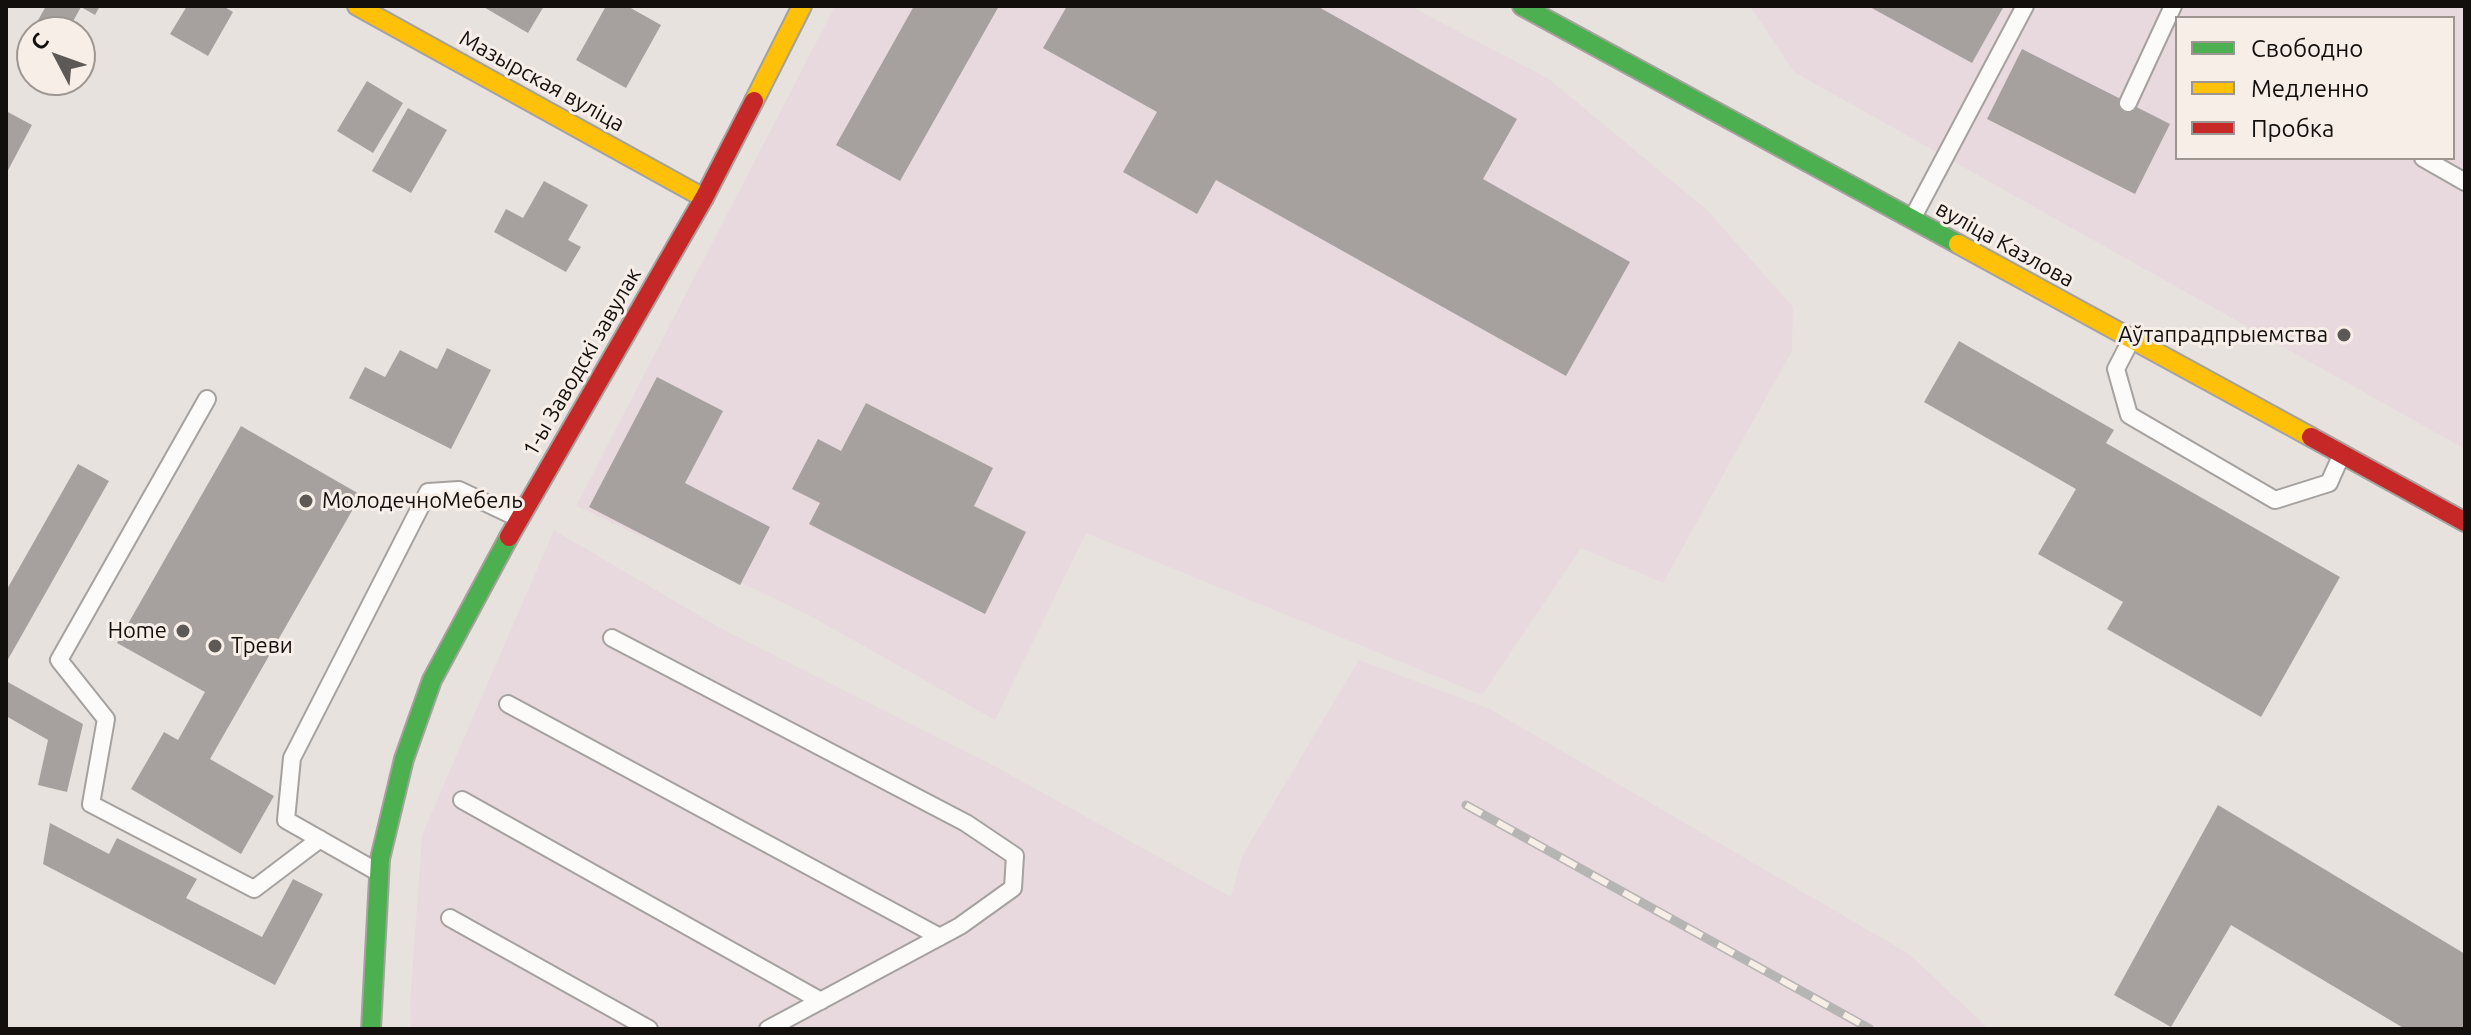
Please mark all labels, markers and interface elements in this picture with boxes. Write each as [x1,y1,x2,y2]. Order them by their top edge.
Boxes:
north arrow [16,16,96,96]
legend [2175,16,2455,160]
street label: Мазырская вуліца [455,25,629,137]
text: С [25,28,53,55]
text: Свободно [2251,35,2363,62]
text: Медленно [2251,75,2369,102]
text: Пробка [2251,115,2334,142]
street label: вуліца Казлова [1931,195,2079,293]
street label: 1-ы Заводскі завулак [517,263,647,461]
place label: Аўтапрадпрыемства [2118,322,2328,348]
marker: Аўтапрадпрыемства [2335,326,2353,344]
place label: МолодечноМебель [322,488,523,514]
marker: МолодечноМебель [297,492,315,510]
place label: Home [108,618,167,644]
marker: Home [174,622,192,640]
place label: Треви [231,633,293,659]
marker: Треви [206,637,224,655]

